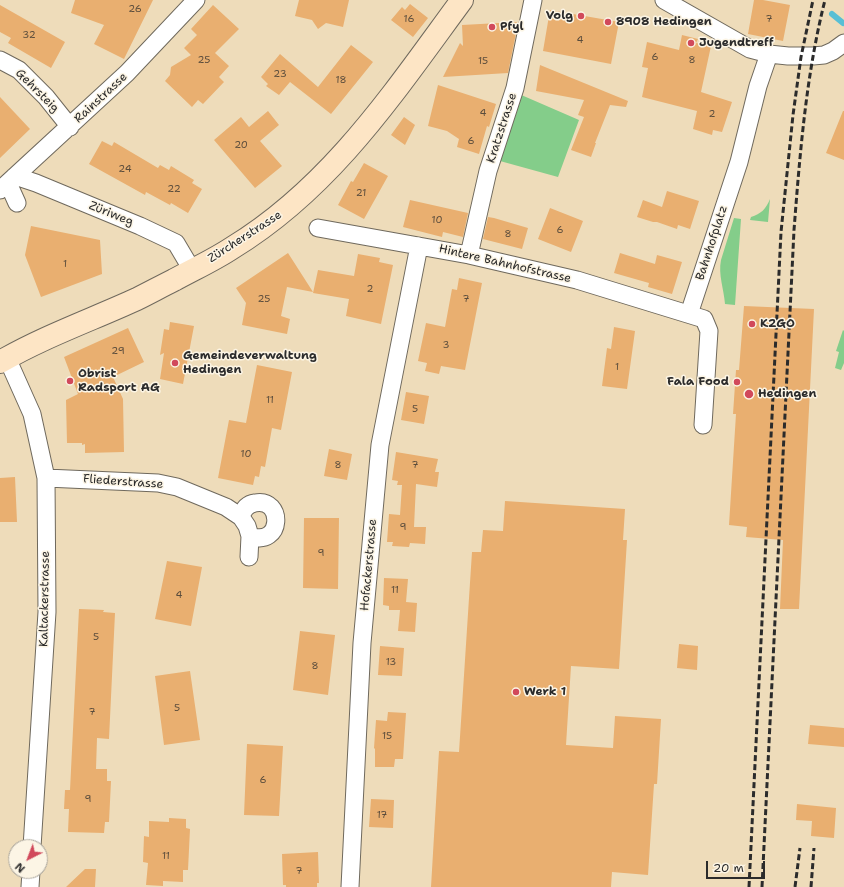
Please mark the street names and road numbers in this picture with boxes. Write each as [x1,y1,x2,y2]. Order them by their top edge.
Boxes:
street label: Gehrsteig [12,66,62,116]
street label: Rainstrasse [71,70,131,126]
street label: Kratzstrasse [484,91,520,165]
street label: Züriweg [87,199,135,229]
street label: Bahnhofplatz [693,204,731,282]
street label: Zürcherstrasse [205,208,285,266]
street label: Hintere Bahnhofstrasse [437,242,573,286]
street label: Fliederstrasse [82,472,164,492]
street label: Hofackerstrasse [358,518,380,612]
street label: Kaltackerstrasse [37,551,53,647]

